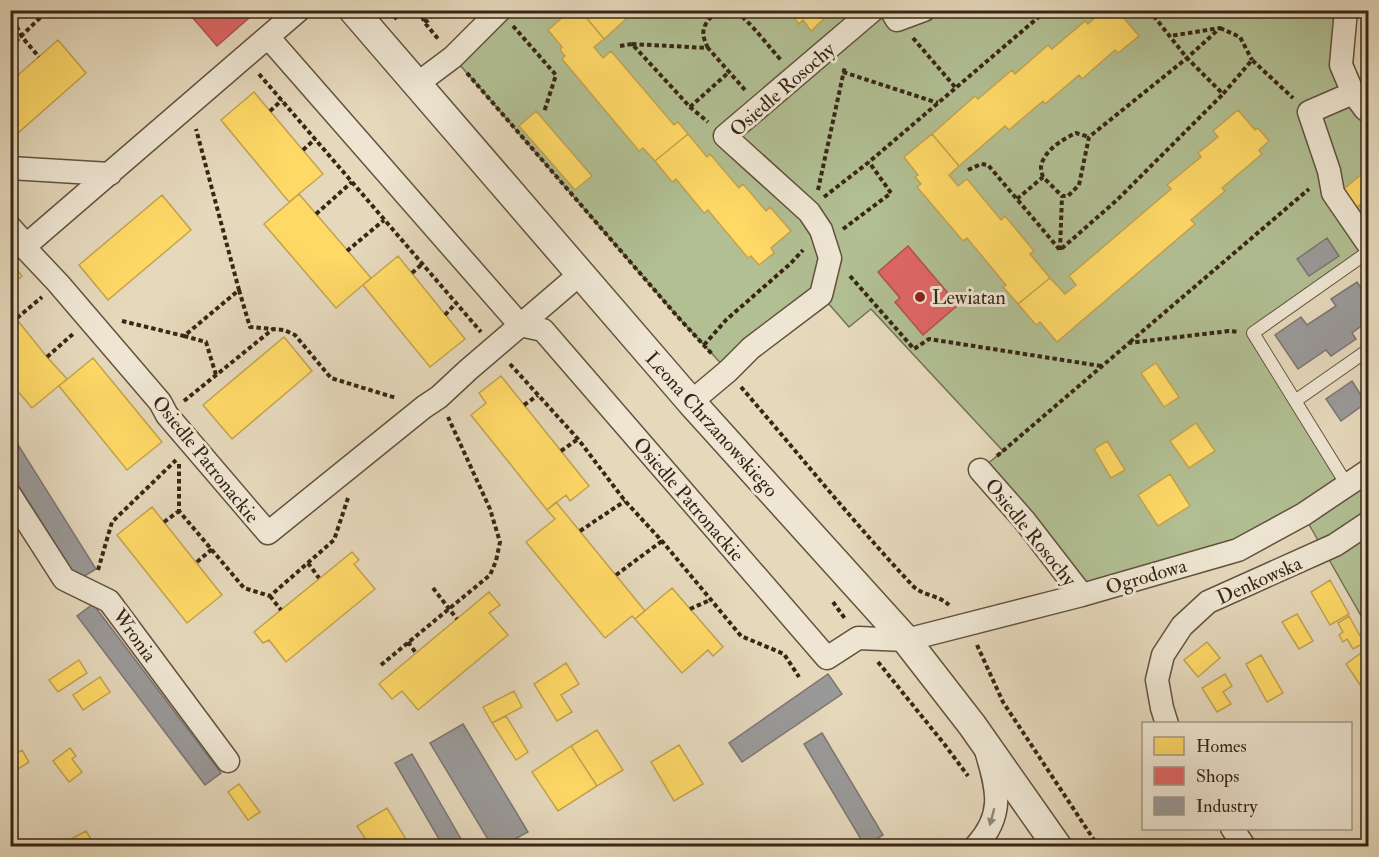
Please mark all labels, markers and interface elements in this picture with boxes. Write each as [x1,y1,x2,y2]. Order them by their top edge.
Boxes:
street label: Osiedle Rosochy [724,36,841,142]
place label: Lewiatan [932,285,1006,310]
marker: Lewiatan [913,290,927,304]
street label: Leona Chrzanowskiego [640,346,784,502]
street label: Osiedle Patronackie [147,390,265,528]
street label: Osiedle Patronackie [628,432,750,567]
street label: Osiedle Rosochy [980,473,1082,592]
street label: Denkowska [1213,550,1306,610]
street label: Ogrodowa [1103,553,1190,600]
street label: Wronia [106,603,163,667]
legend [1142,722,1352,830]
text: Homes [1196,735,1247,758]
text: Shops [1196,765,1239,788]
text: Industry [1196,795,1258,818]
one-way arrow [987,808,997,827]

